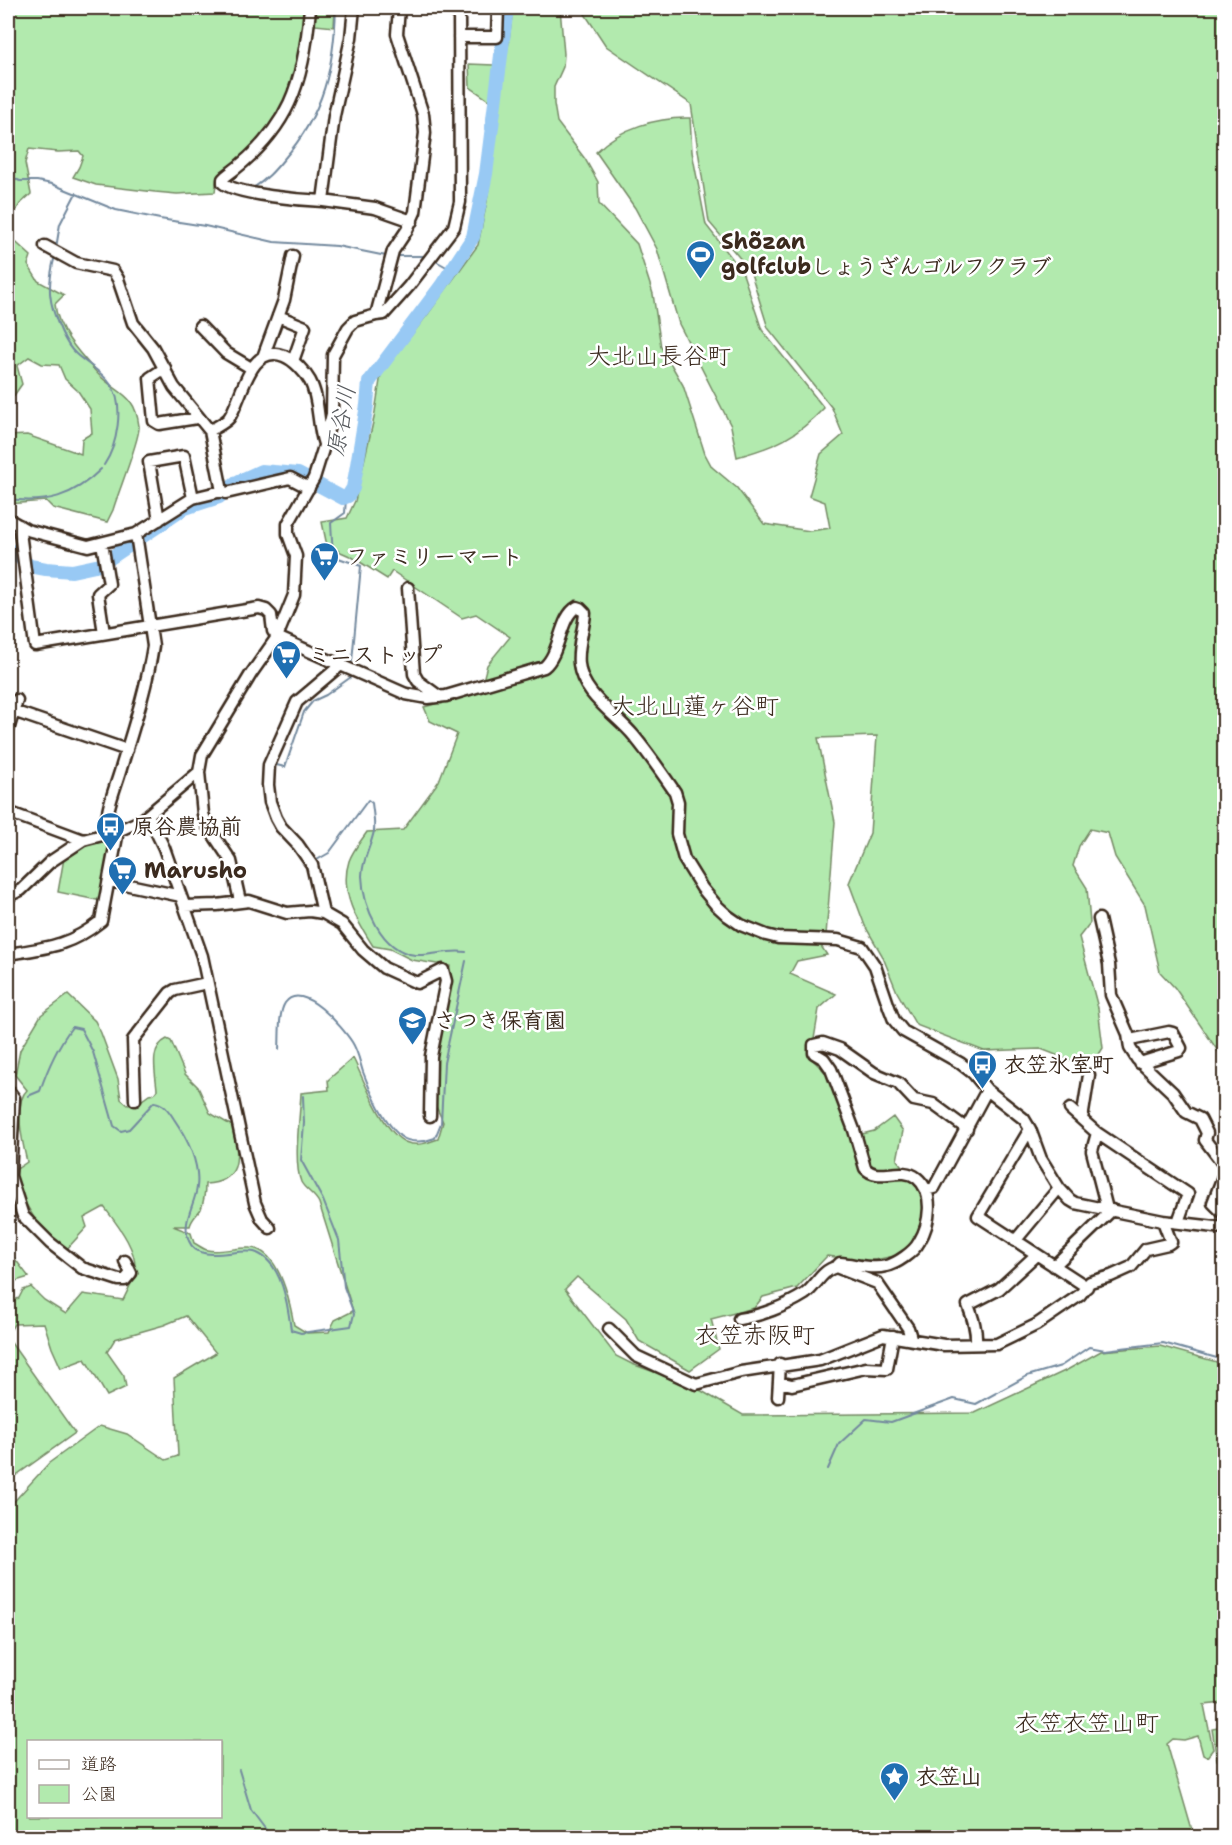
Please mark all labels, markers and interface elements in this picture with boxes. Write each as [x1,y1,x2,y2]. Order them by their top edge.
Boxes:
place label: Shõzan golfclubしょうざんゴルフクラブ [721,227,1051,281]
sports icon: Shõzan golfclubしょうざんゴルフクラブ [684,238,716,280]
district label: 大北山長谷町 [587,340,731,372]
water label: 原谷川 [319,383,363,459]
supermarket icon: ファミリーマート [309,540,341,582]
place label: ファミリーマート [346,542,523,571]
supermarket icon: ミニストップ [271,638,303,680]
place label: ミニストップ [308,640,442,669]
district label: 大北山蓮ヶ谷町 [611,690,779,722]
bus stop icon: 原谷農協前 [95,810,127,852]
place label: 原谷農協前 [132,812,242,841]
supermarket icon: Marusho [107,854,139,896]
place label: Marusho [144,856,247,885]
school or university icon: さつき保育園 [397,1004,429,1046]
place label: さつき保育園 [434,1006,566,1035]
bus stop icon: 衣笠氷室町 [967,1048,999,1090]
place label: 衣笠氷室町 [1004,1050,1114,1079]
district label: 衣笠赤阪町 [695,1319,815,1351]
district label: 衣笠衣笠山町 [1015,1707,1159,1739]
legend [27,1740,222,1818]
text: 道路 [81,1752,117,1776]
place icon: 衣笠山 [879,1760,911,1802]
place label: 衣笠山 [916,1762,982,1791]
text: 公園 [81,1782,117,1806]

